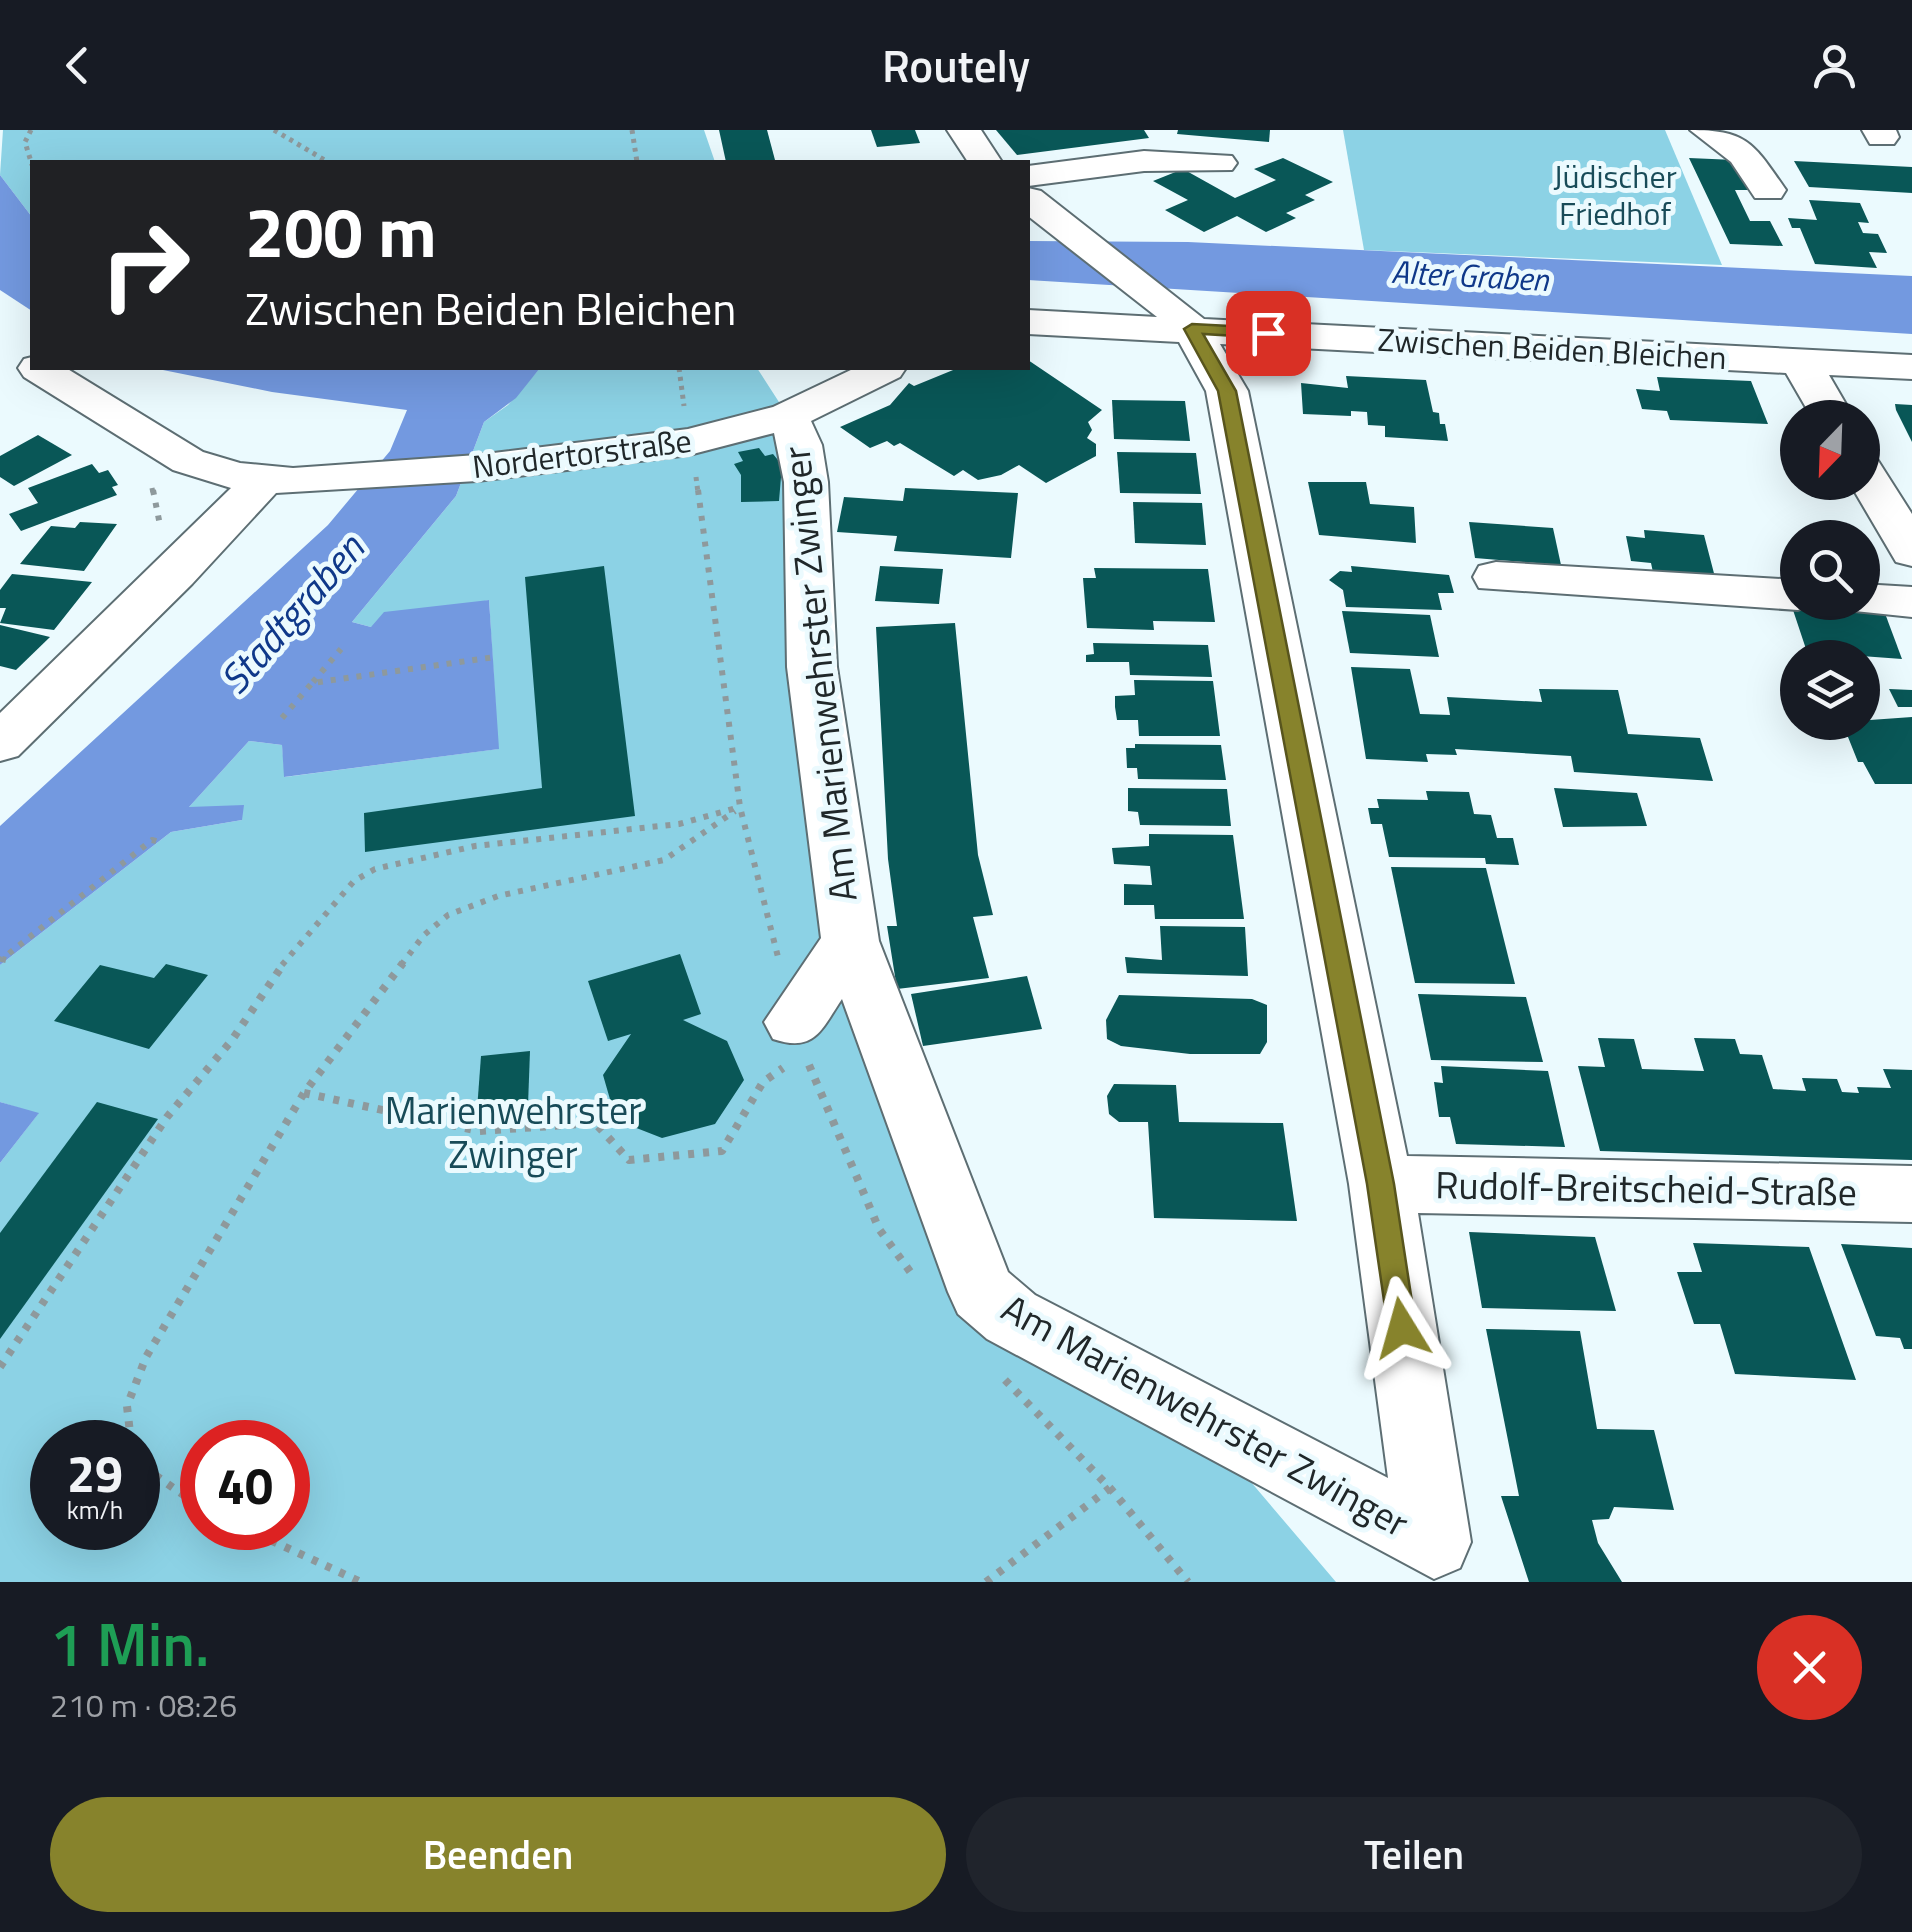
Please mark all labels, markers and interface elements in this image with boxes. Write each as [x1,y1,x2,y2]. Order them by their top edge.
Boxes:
text: Routely [882,31,1030,99]
icon: back [50,38,105,93]
icon: person [1807,38,1862,93]
park label: Jüdischer Friedhof [1553,152,1677,237]
text: 200 m [245,178,437,284]
icon: right [80,200,210,330]
water label: Alter Graben [1390,247,1551,303]
text: Zwischen Beiden Bleichen [245,274,736,342]
pin [1226,291,1311,376]
icon: arrive [1241,306,1296,361]
street label: Zwischen Beiden Bleichen [1376,315,1728,381]
north arrow [1780,400,1880,500]
map controls [1780,400,1880,740]
street label: Nordertorstraße [470,416,694,490]
street label: Am Marienwehrster Zwinger [766,444,872,905]
water label: Stadtgraben [205,519,379,707]
button: search [1780,520,1880,620]
button: layers [1780,640,1880,740]
park label: Marienwehrster Zwinger [385,1081,641,1183]
street label: Rudolf-Breitscheid-Straße [1435,1155,1857,1221]
position arrow [1350,1276,1454,1380]
street label: Am Marienwehrster Zwinger [991,1279,1420,1551]
speed limit sign: 40 [180,1420,310,1550]
text: 29 [67,1435,123,1511]
text: km/h [67,1491,123,1529]
text: 1 Min. [50,1598,209,1689]
button: close [1757,1615,1862,1720]
text: 210 m · 08:26 [50,1681,237,1729]
button: Beenden [50,1797,946,1912]
button: Teilen [966,1797,1862,1912]

